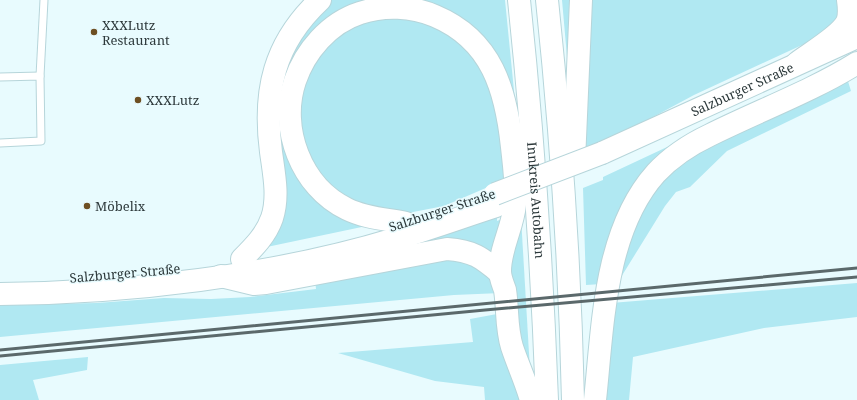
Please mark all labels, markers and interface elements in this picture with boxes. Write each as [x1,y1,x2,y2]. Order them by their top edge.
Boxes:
place label: XXXLutz Restaurant [102,16,170,49]
marker: XXXLutz Restaurant [89,27,99,37]
street label: Salzburger Straße [688,58,797,120]
place label: XXXLutz [146,91,199,109]
marker: XXXLutz [133,95,143,105]
street label: Innkreis Autobahn [523,141,549,260]
street label: Salzburger Straße [386,184,498,236]
place label: Möbelix [95,197,146,215]
marker: Möbelix [82,201,92,211]
street label: Salzburger Straße [69,259,181,287]

